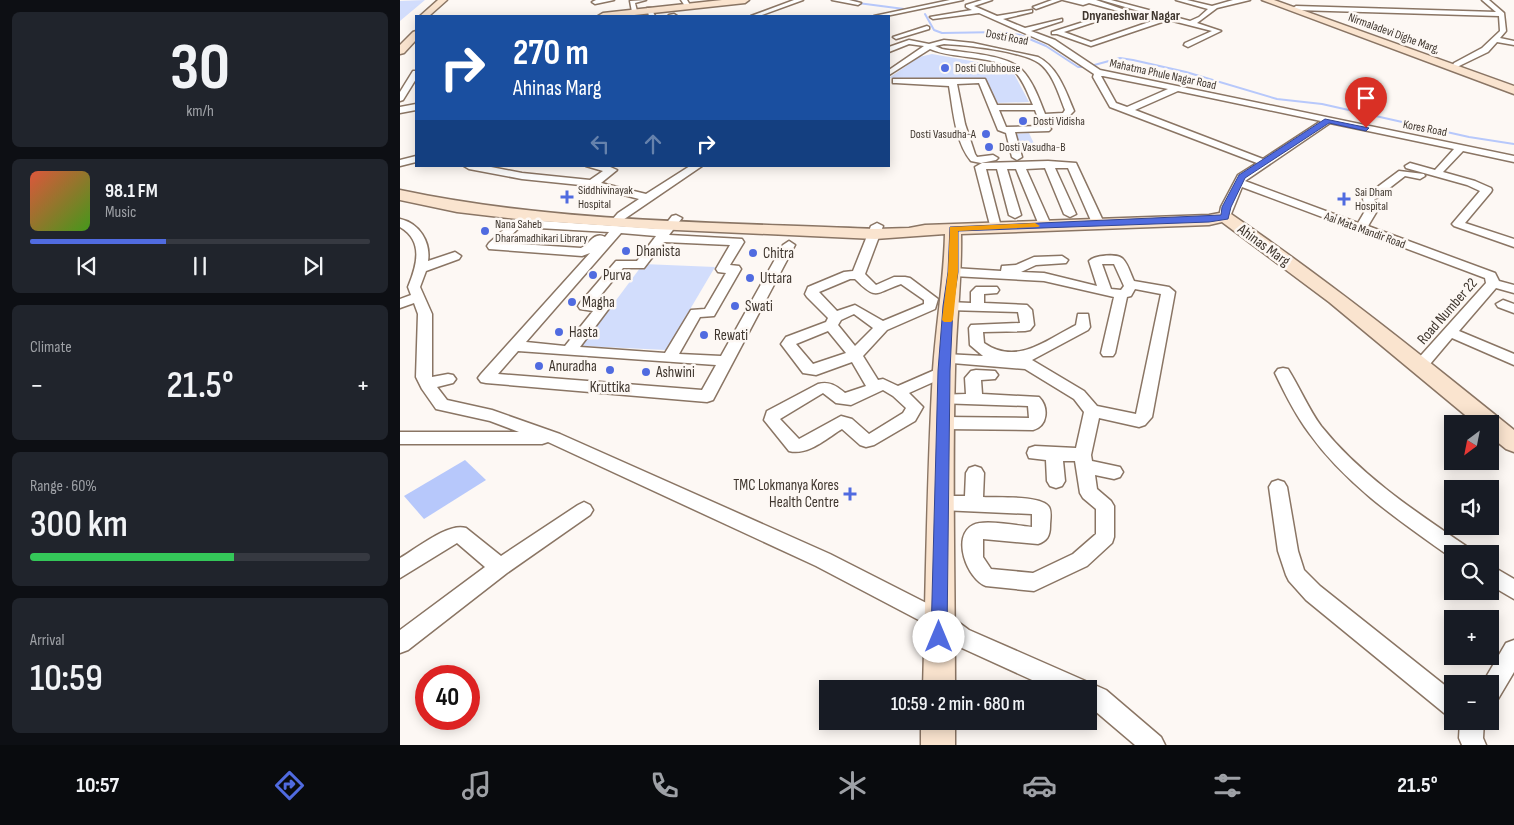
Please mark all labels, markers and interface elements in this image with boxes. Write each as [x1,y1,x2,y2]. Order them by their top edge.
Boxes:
district label: Dnyaneshwar Nagar [1082,7,1181,24]
street label: Nirmaladevi Dighe Marg, [1346,10,1442,57]
street label: Dosti Road [984,26,1029,49]
text: 30 [170,30,230,108]
text: 270 m [513,32,589,75]
icon: right [430,35,495,100]
street label: Mahatma Phule Nagar Road [1108,56,1218,93]
place label: Dosti Clubhouse [955,61,1020,76]
marker: Dosti Clubhouse [939,62,951,74]
text: Ahinas Marg [513,75,602,102]
pin [1345,77,1387,128]
icon: arrive [1352,84,1380,112]
text: km/h [186,102,214,121]
place label: Dosti Vidisha [1033,114,1085,129]
marker: Dosti Vidisha [1017,115,1029,127]
street label: Kores Road [1402,117,1448,140]
place label: Dosti Vasudha-A [910,127,977,142]
marker: Dosti Vasudha-A [980,128,992,140]
icon: left [586,130,614,158]
icon: ahead [639,130,667,158]
icon: right [692,130,720,158]
place label: Dosti Vasudha-B [999,140,1065,155]
marker: Dosti Vasudha-B [983,141,995,153]
text: 98.1 FM [105,180,158,203]
place label: Siddhivinayak Hospital [578,183,633,212]
place label: Sai Dham Hospital [1355,185,1393,214]
marker: Siddhivinayak Hospital [560,190,574,204]
marker: Sai Dham Hospital [1337,192,1351,206]
text: Music [105,203,136,222]
street label: Aai Mata Mandir Road [1321,208,1408,252]
place label: Nana Saheb Dharamadhikari Library [495,217,588,246]
street label: Ahinas Marg [1233,219,1294,271]
marker: Nana Saheb Dharamadhikari Library [479,225,491,237]
place label: Dhanista [636,242,681,261]
place label: Chitra [763,244,794,263]
marker: Dhanista [620,245,632,257]
marker: Chitra [747,247,759,259]
icon: previous [73,252,101,280]
icon: pause [186,252,214,280]
icon: next [299,252,327,280]
place label: Purva [603,266,632,285]
marker: Purva [587,269,599,281]
place label: Uttara [760,269,792,288]
marker: Uttara [744,272,756,284]
street label: Road Number 22 [1413,274,1482,349]
place label: Magha [582,293,615,312]
marker: Magha [566,296,578,308]
place label: Swati [745,297,773,316]
marker: Swati [729,300,741,312]
place label: Hasta [569,323,598,342]
marker: Hasta [553,326,565,338]
place label: Rewati [714,326,748,345]
marker: Rewati [698,329,710,341]
text: Climate [30,338,72,357]
place label: Anuradha [548,357,597,376]
marker: Anuradha [533,360,545,372]
text: 21.5° [166,363,234,408]
place label: Ashwini [655,363,695,382]
marker: Kruttika [604,364,616,376]
marker: Ashwini [640,366,652,378]
text: − [30,369,44,402]
text: + [356,369,370,402]
place label: Kruttika [590,378,631,397]
north arrow [1444,415,1499,470]
map controls [1444,415,1499,730]
place label: TMC Lokmanya Kores Health Centre [733,476,839,512]
text: Range · 60% [30,477,97,496]
button: sound [1444,480,1499,535]
marker: TMC Lokmanya Kores Health Centre [843,487,857,501]
text: 300 km [30,502,128,547]
button: search [1444,545,1499,600]
position arrow [912,610,964,662]
button: + [1444,610,1499,665]
text: Arrival [30,631,64,650]
text: 10:59 [30,656,103,701]
speed limit sign: 40 [415,665,480,730]
button: − [1444,675,1499,730]
text: 10:59 · 2 min · 680 m [891,693,1025,716]
icon: directions [272,768,307,803]
icon: music [459,768,494,803]
icon: phone [647,768,682,803]
icon: climate [835,768,870,803]
icon: car [1022,768,1057,803]
icon: filters [1210,768,1245,803]
text: 10:57 [76,772,119,799]
text: 21.5° [1397,772,1438,799]

